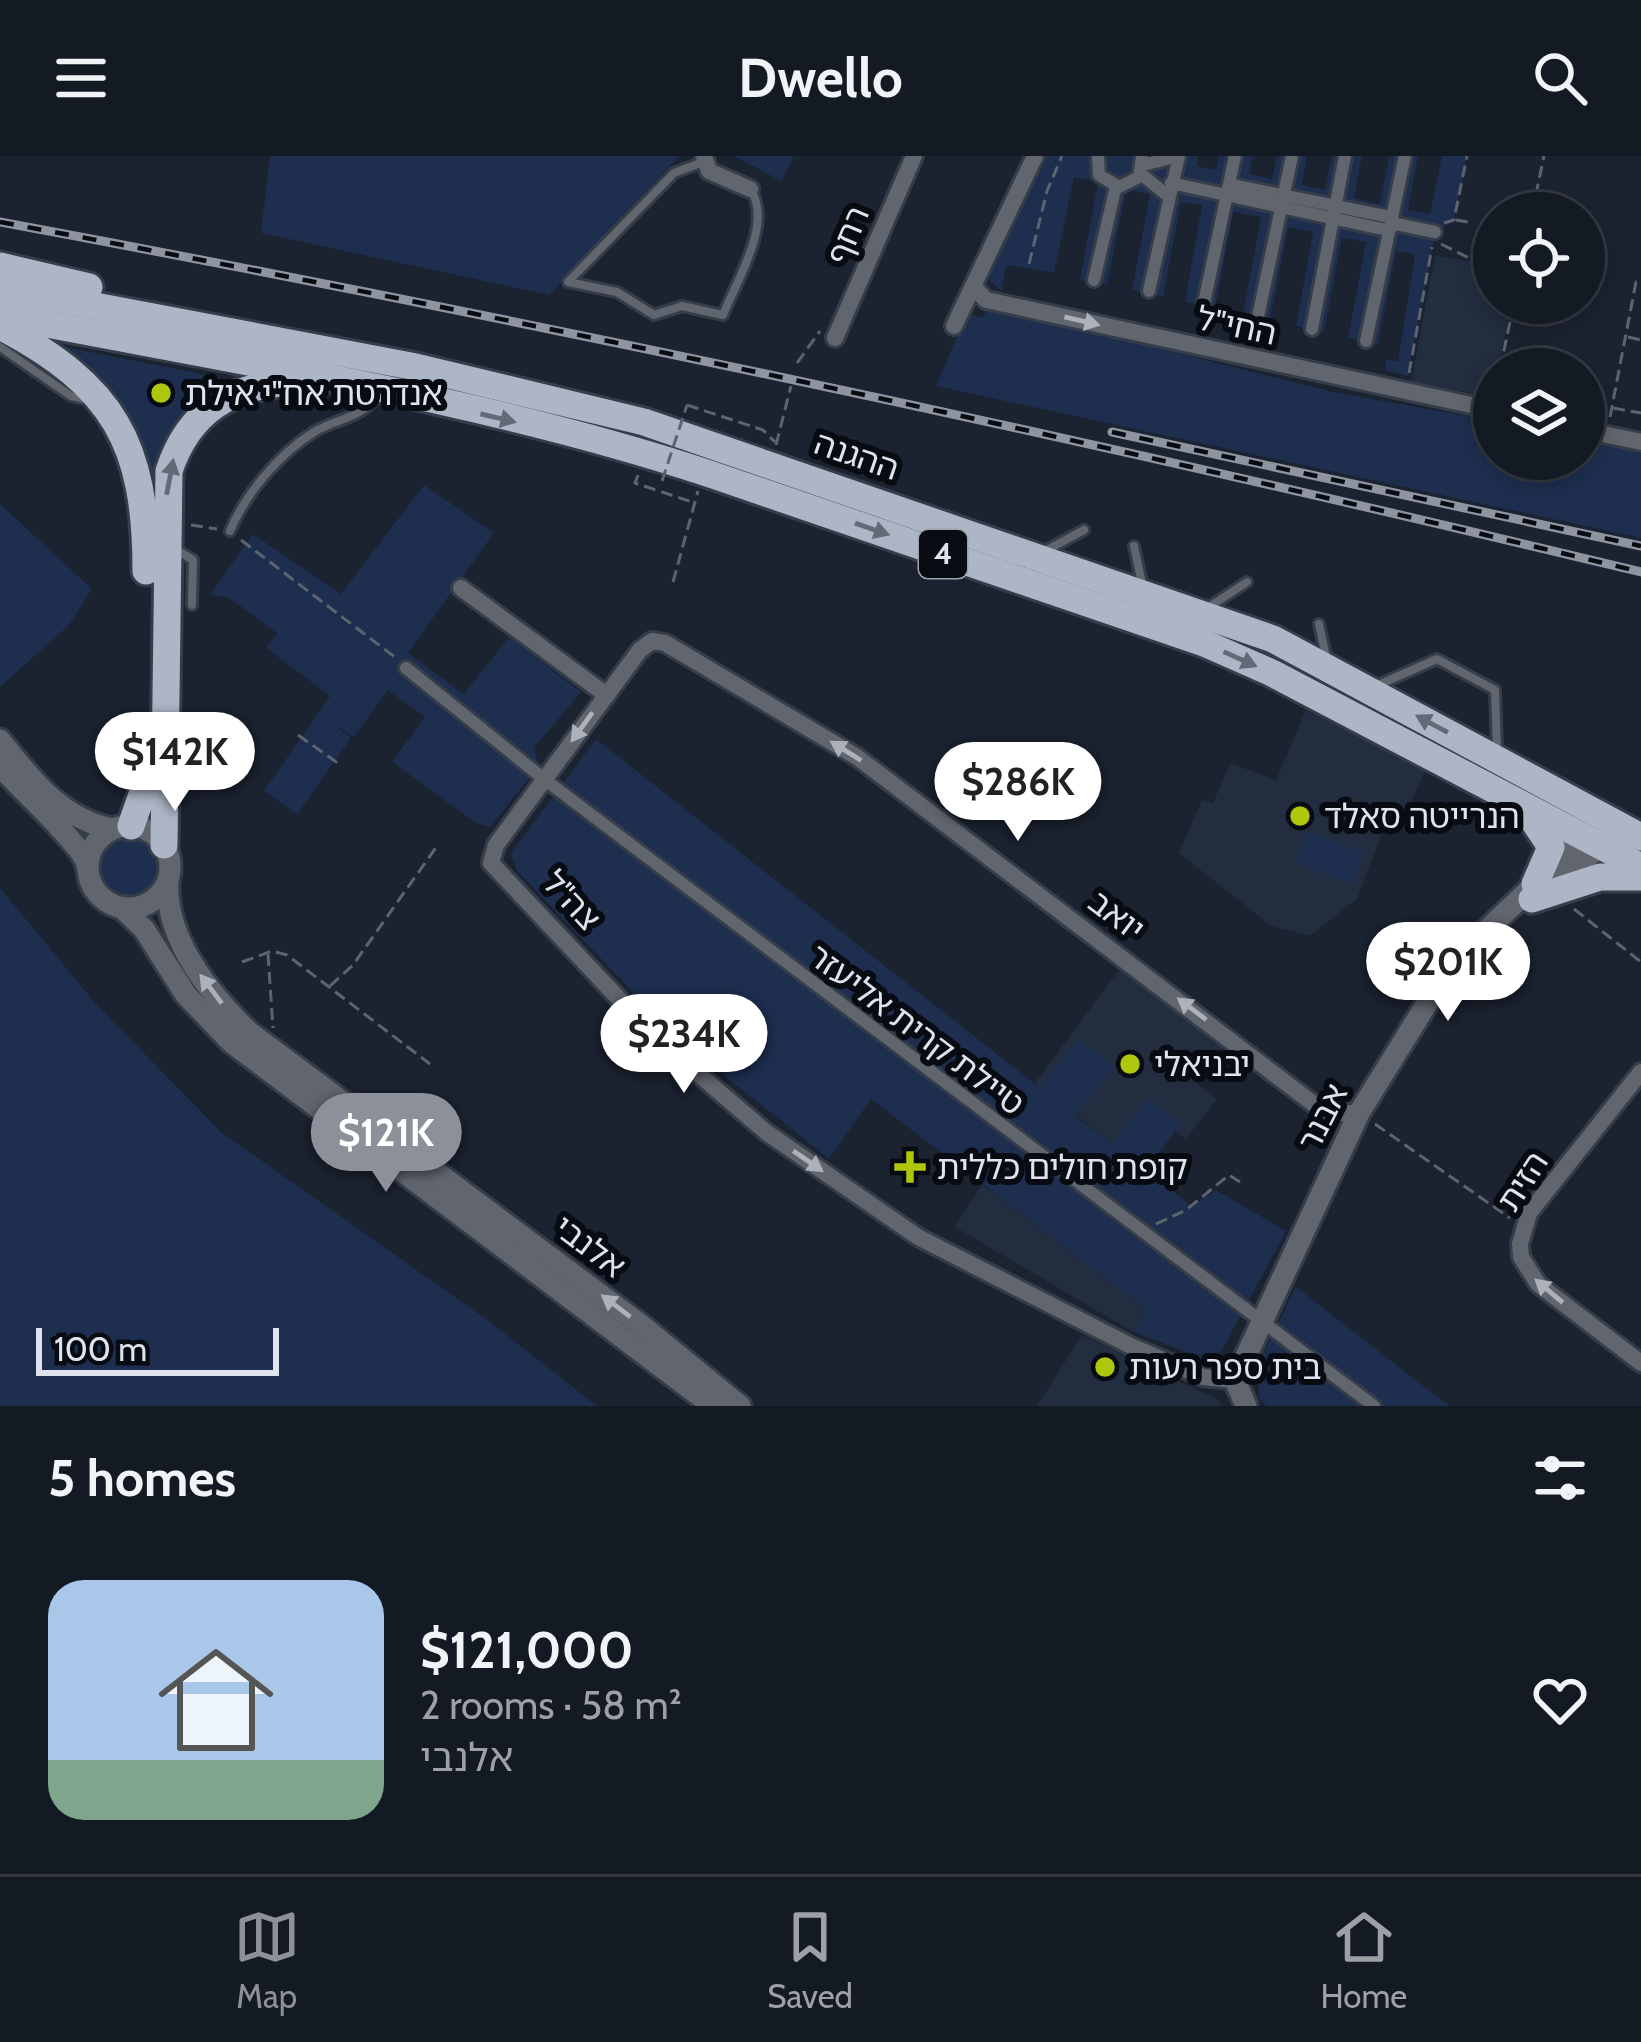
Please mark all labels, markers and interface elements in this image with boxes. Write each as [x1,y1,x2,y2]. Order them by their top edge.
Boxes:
icon: menu [48,45,114,111]
text: Dwello [738,45,903,111]
icon: search [1527,45,1593,111]
map controls [1473,192,1605,480]
button: locate [1473,192,1605,324]
street label: רחף [817,200,877,270]
street label: החי"ל [1194,297,1280,353]
one-way arrow [1063,313,1101,332]
button: layers [1473,348,1605,480]
place label: אנדרטת אח"י אילת [185,373,443,413]
marker: אנדרטת אח"י אילת [148,380,174,406]
one-way arrow [480,410,518,429]
street label: ההגנה [809,422,905,488]
one-way arrow [161,457,180,495]
one-way arrow [854,521,890,539]
road number: 4 [919,530,967,578]
one-way arrow [1222,649,1257,669]
one-way arrow [570,711,594,743]
pin: $142K [91,712,259,814]
one-way arrow [1415,714,1449,735]
text: $142K [122,727,228,775]
one-way arrow [829,741,863,762]
pin: $286K [934,742,1102,844]
text: $286K [961,757,1075,805]
place label: הנרייטה סאלד [1324,796,1520,836]
marker: הנרייטה סאלד [1287,803,1313,829]
street label: צה"ל [535,862,609,938]
street label: יואב [1081,881,1153,949]
pin: $201K [1364,922,1532,1024]
street label: טיילת קרית אליעזר [801,935,1033,1123]
text: $201K [1393,937,1503,985]
one-way arrow [199,973,223,1005]
pin: $234K [600,994,768,1096]
one-way arrow [1176,998,1208,1022]
text: $234K [628,1009,740,1057]
place label: יבניאלי [1154,1044,1250,1084]
marker: יבניאלי [1117,1051,1143,1077]
street label: אבנר [1288,1077,1356,1157]
pin: $121K [302,1093,470,1195]
text: $121K [338,1108,434,1156]
street label: הזית [1488,1144,1556,1218]
place label: קופת חולים כללית [937,1147,1188,1187]
one-way arrow [792,1149,824,1172]
marker: קופת חולים כללית [894,1151,926,1183]
street label: אלנבי [546,1206,634,1286]
one-way arrow [1534,1278,1564,1305]
one-way arrow [600,1295,632,1319]
scale bar [36,1322,279,1375]
text: 100 m [54,1329,147,1369]
place label: בית ספר רעות [1129,1347,1322,1387]
marker: בית ספר רעות [1092,1354,1118,1380]
icon: filters [1527,1445,1593,1511]
text: 5 homes [48,1447,236,1509]
text: $121,000 [420,1619,634,1681]
icon: home [144,1628,288,1772]
icon: heart [1527,1667,1593,1733]
text: 2 rooms · 58 m² [420,1681,682,1729]
text: אלנבי [420,1733,513,1781]
tab: Map [234,1904,300,2016]
tab: Saved [767,1904,853,2016]
tab: Home [1320,1904,1407,2016]

